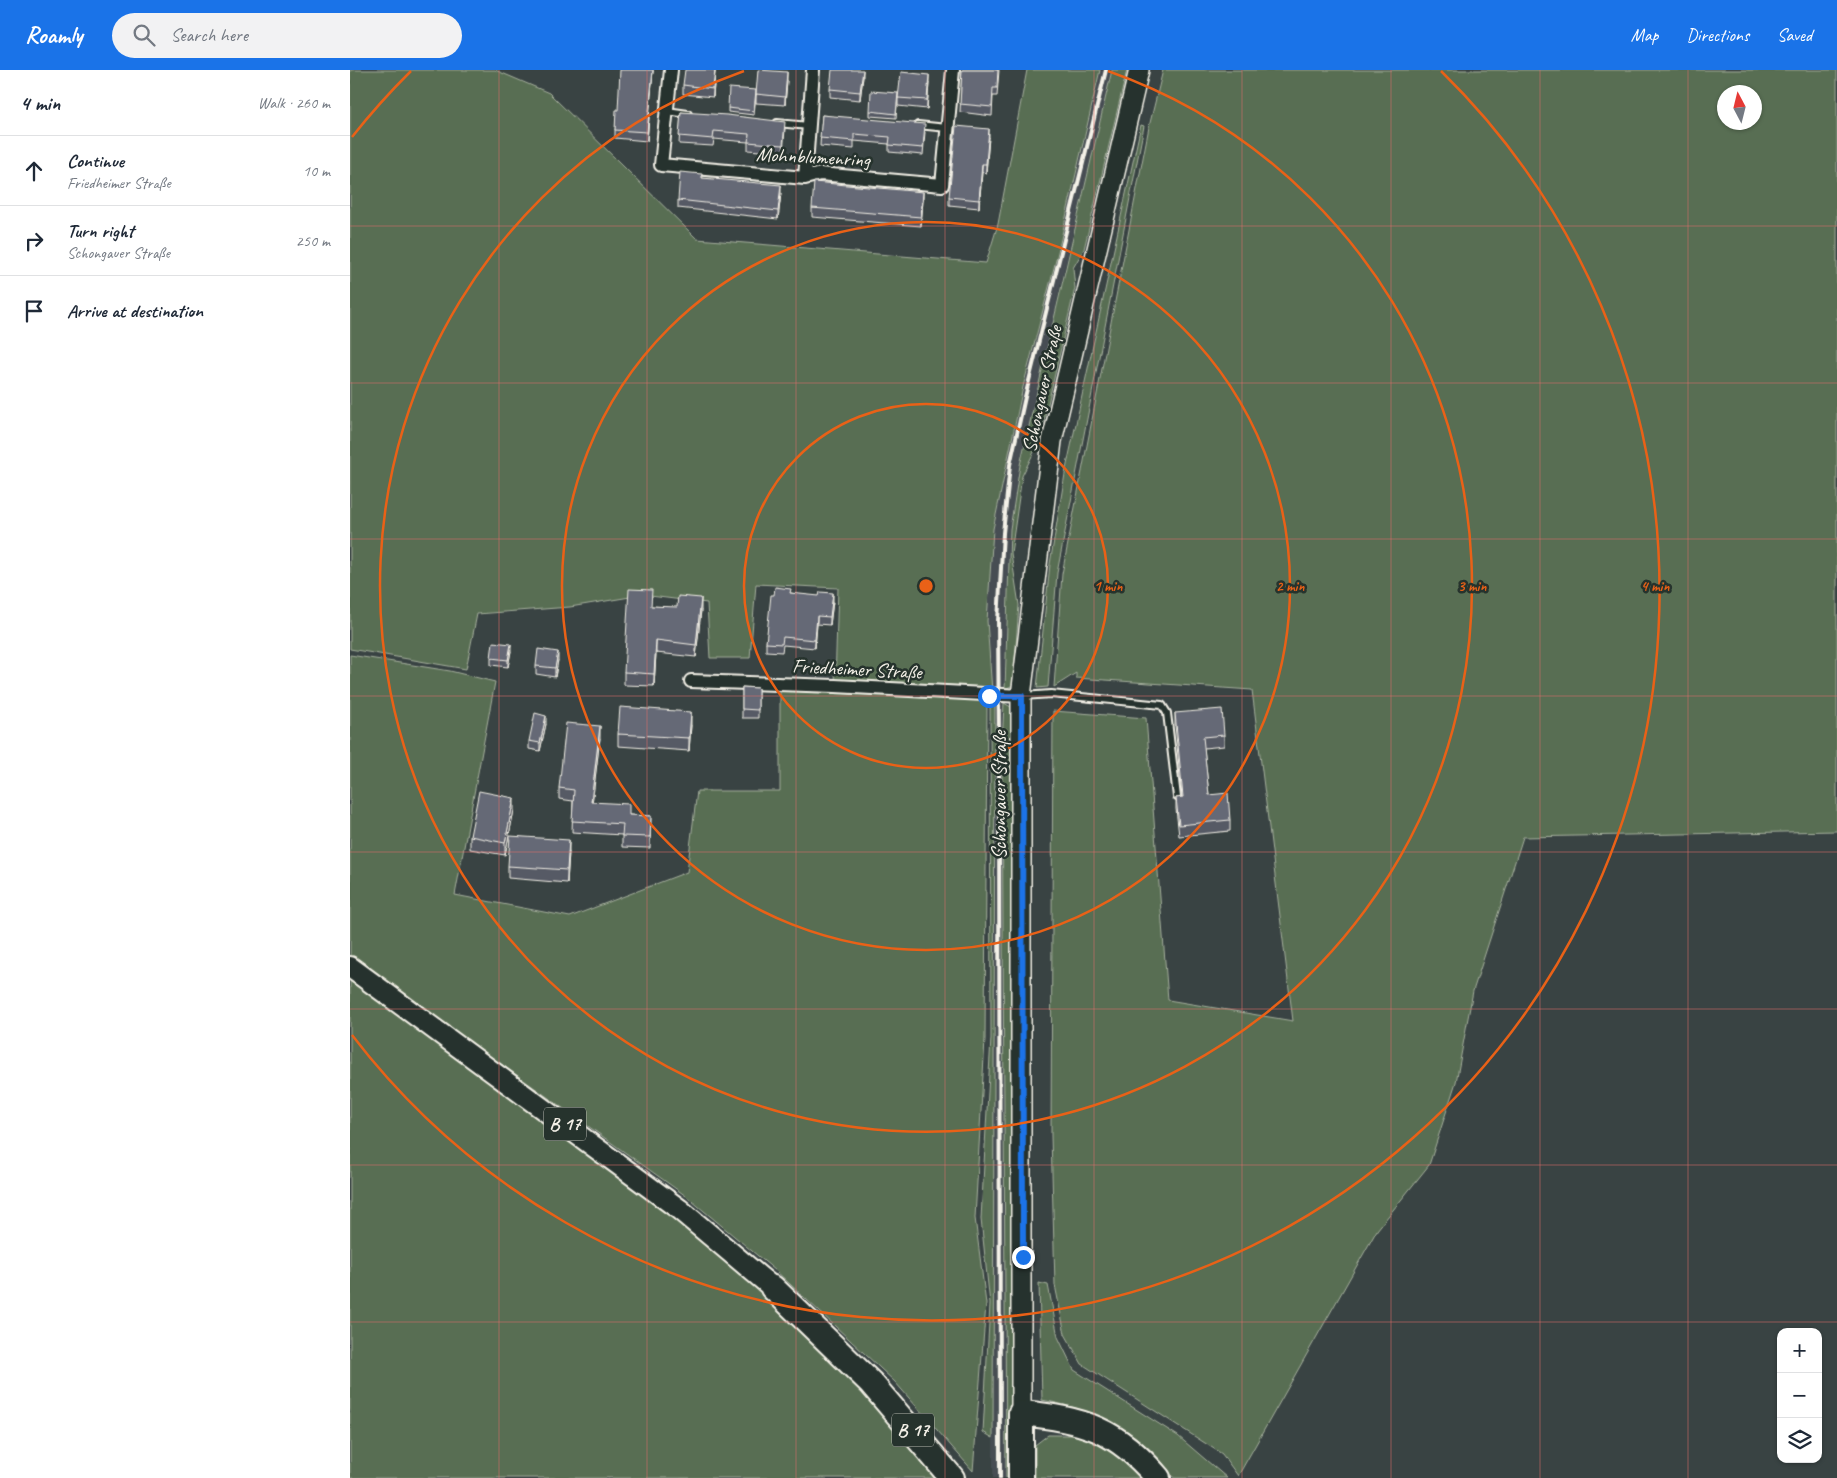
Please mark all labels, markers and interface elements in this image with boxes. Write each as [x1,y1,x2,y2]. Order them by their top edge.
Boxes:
search box [112,13,462,58]
text: Roamly [25,20,82,50]
icon: search [130,21,158,49]
text: Search here [170,23,248,47]
text: Map [1631,24,1658,46]
text: Directions [1686,24,1749,46]
text: Saved [1777,24,1812,46]
north arrow [1717,85,1762,130]
text: 4 min [20,90,60,116]
text: Walk · 260 m [258,93,330,113]
street label: Mohnblumenring [755,142,873,173]
text: Continue [67,149,124,173]
icon: ahead [20,157,48,185]
text: 10 m [303,161,330,181]
text: Friedheimer Straße [67,173,171,193]
text: Turn right [67,219,134,243]
icon: right [20,227,48,255]
text: 250 m [296,231,330,251]
text: Schongauer Straße [67,243,170,263]
icon: arrive [20,297,48,325]
text: Arrive at destination [67,299,203,323]
street label: Schongauer Straße [1016,322,1068,455]
centre of rings [917,577,935,595]
text: 1 min [1094,577,1123,596]
text: 2 min [1276,577,1305,596]
text: 3 min [1458,577,1487,596]
text: 4 min [1641,577,1670,596]
street label: Friedheimer Straße [792,653,924,685]
route start [978,685,1001,708]
street label: Schongauer Straße [987,729,1012,859]
road number: B 17 [544,1108,586,1140]
route end [1012,1246,1035,1269]
map controls [1777,1328,1822,1463]
button: + [1777,1328,1822,1373]
button: − [1777,1373,1822,1418]
road number: B 17 [892,1414,934,1446]
button: layers [1777,1418,1822,1463]

